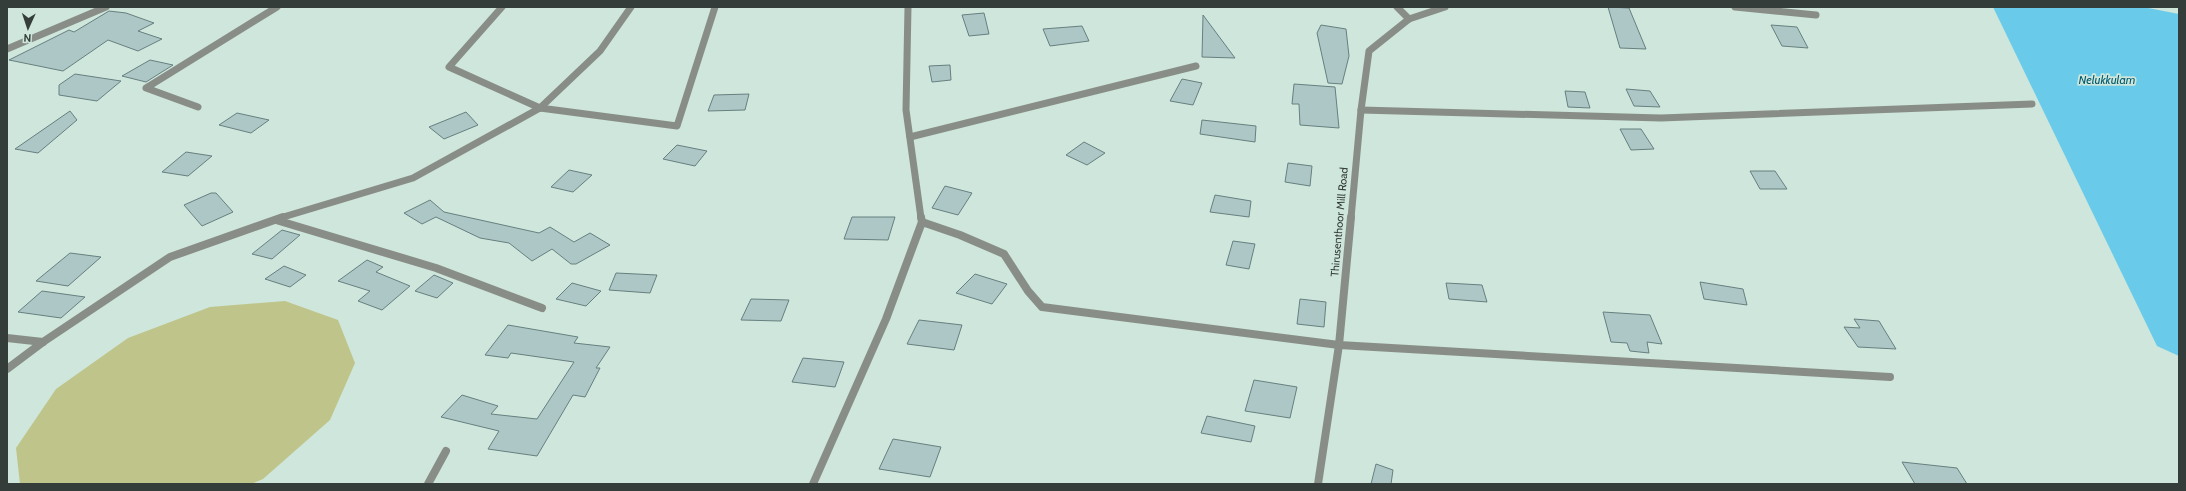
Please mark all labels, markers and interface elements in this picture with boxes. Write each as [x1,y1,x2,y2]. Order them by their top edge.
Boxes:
north arrow [8,8,48,48]
text: N [23,31,32,45]
water label: Nelukkulam [2079,72,2136,87]
street label: Thirusenthoor Mill Road [1327,167,1351,277]

